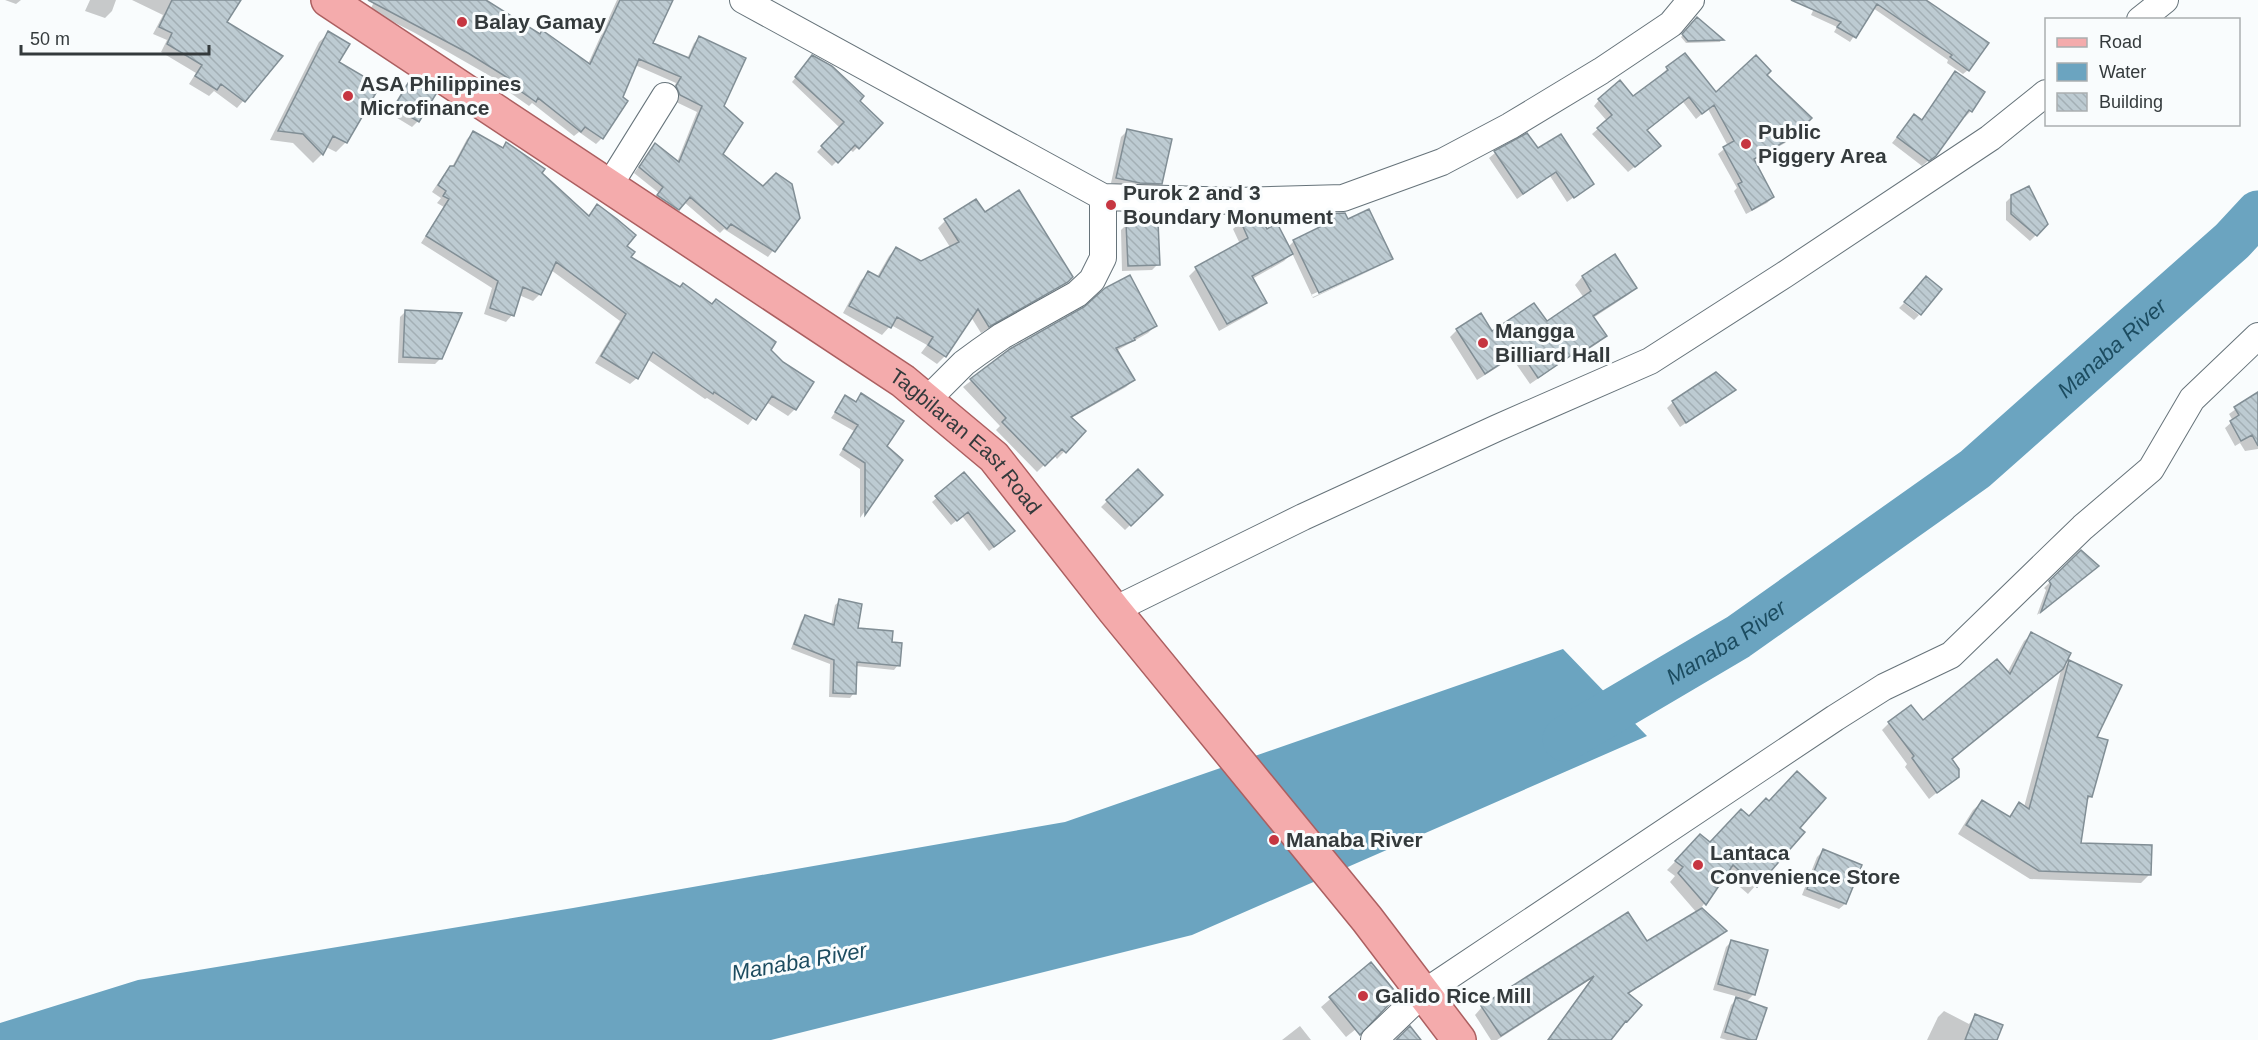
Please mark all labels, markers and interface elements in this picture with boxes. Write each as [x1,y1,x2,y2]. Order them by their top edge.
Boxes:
place label: Balay Gamay [474,10,606,33]
marker: Balay Gamay [455,15,469,29]
scale bar [21,18,208,56]
legend [2045,18,2240,126]
text: 50 m [30,29,70,49]
text: Road [2099,32,2142,52]
text: Water [2099,62,2146,82]
place label: ASA Philippines Microfinance [360,72,521,119]
marker: ASA Philippines Microfinance [341,89,355,103]
text: Building [2099,92,2163,112]
place label: Public Piggery Area [1758,120,1887,167]
marker: Public Piggery Area [1739,137,1753,151]
place label: Purok 2 and 3 Boundary Monument [1123,181,1333,228]
marker: Purok 2 and 3 Boundary Monument [1104,198,1118,212]
water label: Manaba River [2052,292,2173,403]
place label: Mangga Billiard Hall [1495,319,1611,366]
marker: Mangga Billiard Hall [1476,336,1490,350]
street label: Tagbilaran East Road [886,364,1046,518]
water label: Manaba River [1662,594,1792,690]
place label: Manaba River [1286,828,1423,851]
marker: Manaba River [1267,833,1281,847]
place label: Lantaca Convenience Store [1710,841,1900,888]
marker: Lantaca Convenience Store [1691,858,1705,872]
water label: Manaba River [729,937,870,986]
place label: Galido Rice Mill [1375,984,1531,1007]
marker: Galido Rice Mill [1356,989,1370,1003]

